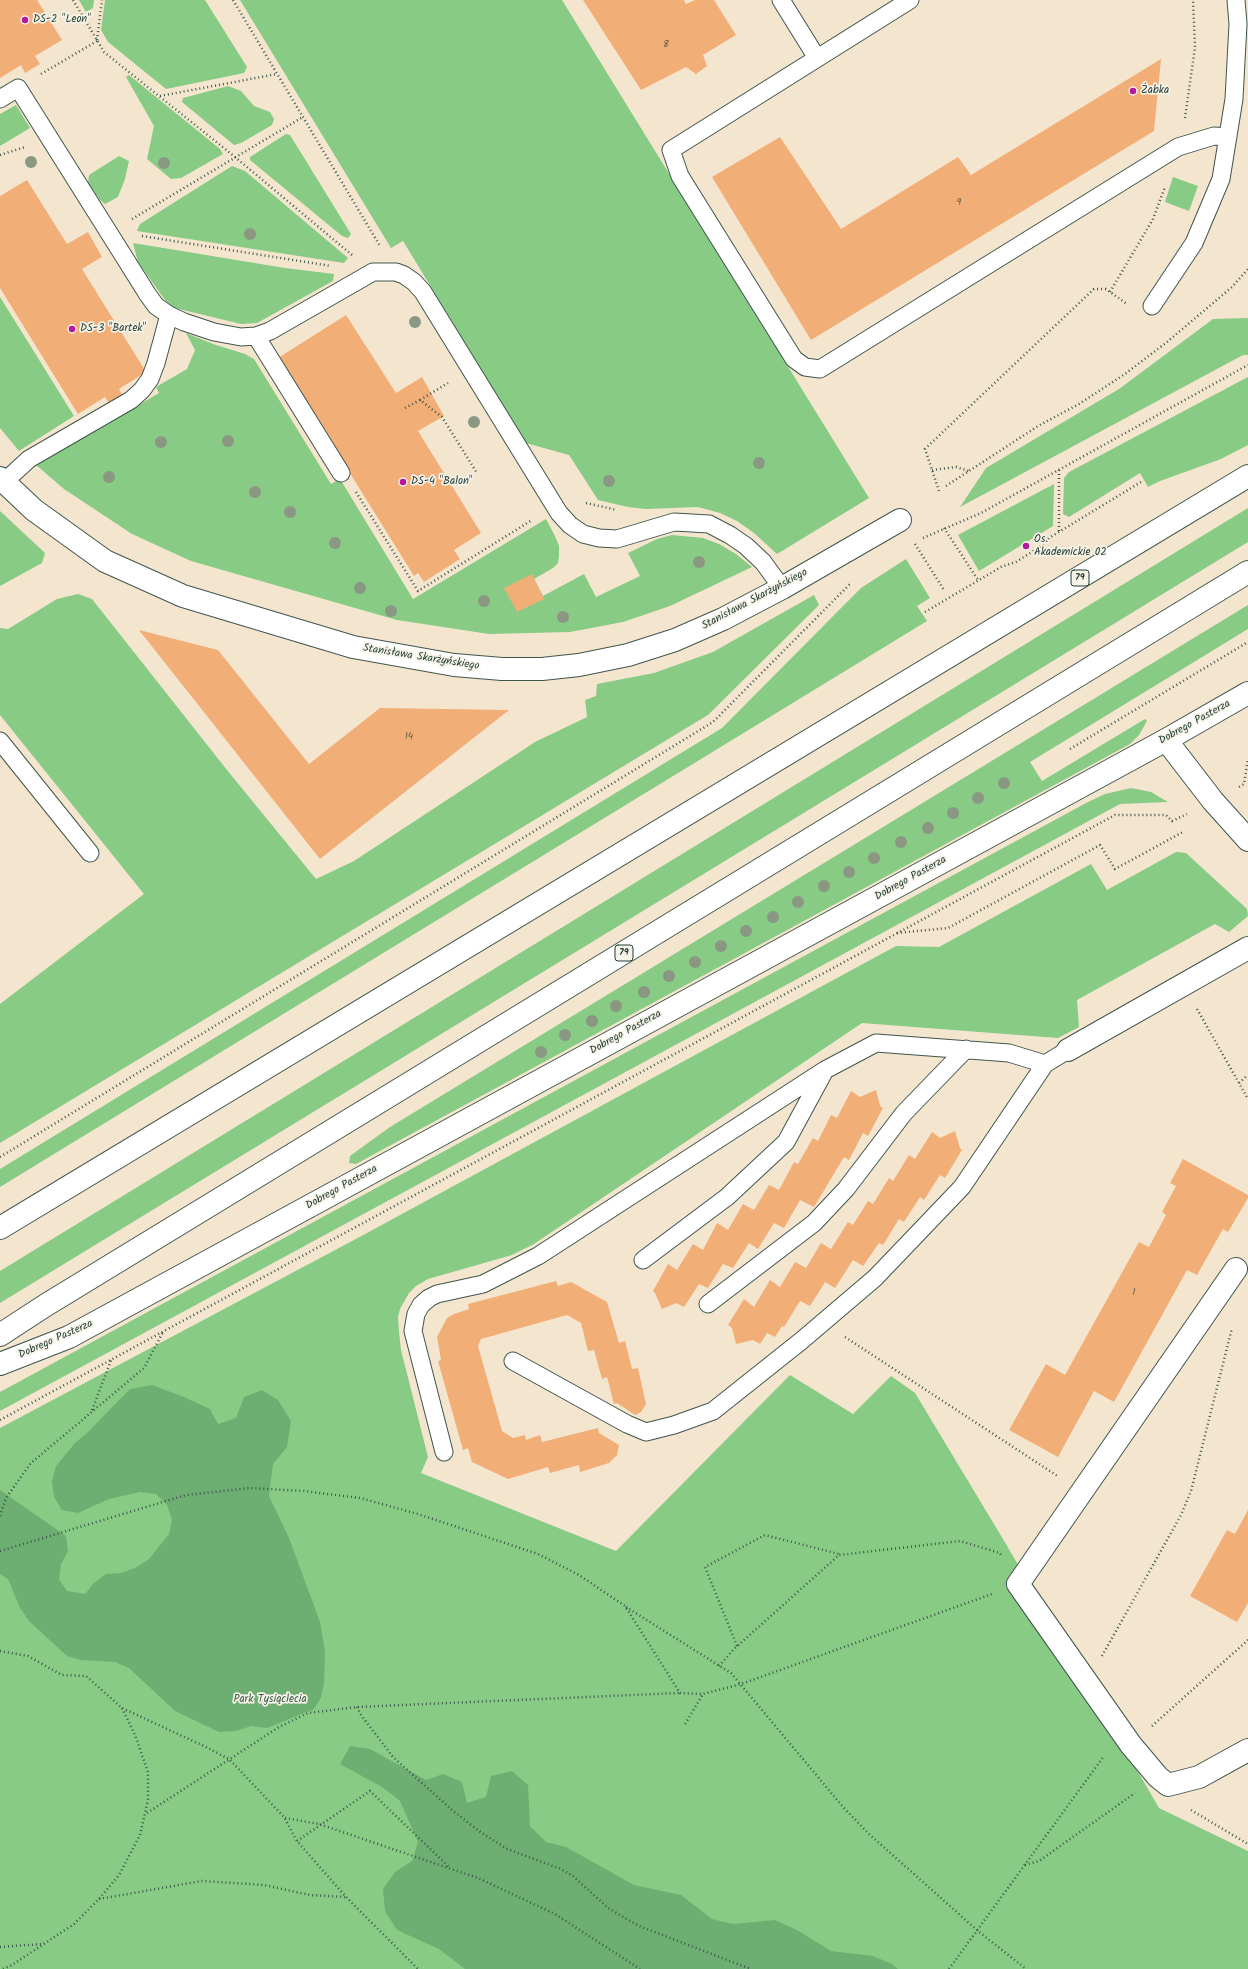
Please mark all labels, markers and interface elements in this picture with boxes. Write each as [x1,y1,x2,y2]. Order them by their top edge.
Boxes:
place label: DS-2 "Leon" [33,13,91,27]
marker: DS-2 "Leon" [20,15,30,25]
house number: 8 [663,40,669,50]
place label: Żabka [1141,84,1169,98]
marker: Żabka [1128,86,1138,96]
house number: 9 [957,198,961,208]
place label: DS-3 "Bartek" [80,322,146,336]
marker: DS-3 "Bartek" [67,324,77,334]
place label: DS-4 "Balon" [411,475,472,489]
marker: DS-4 "Balon" [398,477,408,487]
place label: Os. Akademickie 02 [1034,533,1107,559]
marker: Os. Akademickie 02 [1021,541,1031,551]
street label: Stanisława Skarżyńskiego [700,567,810,633]
road number: 79 [1071,570,1089,586]
street label: Stanisława Skarżyńskiego [362,642,480,674]
street label: Dobrego Pasterza [1157,698,1233,748]
house number: 14 [405,732,413,742]
street label: Dobrego Pasterza [873,854,949,904]
road number: 79 [615,945,633,961]
street label: Dobrego Pasterza [588,1008,664,1058]
street label: Dobrego Pasterza [304,1163,380,1213]
house number: 1 [1133,1288,1135,1298]
street label: Dobrego Pasterza [17,1318,95,1362]
park label: Park Tysiąclecia [233,1693,307,1707]

